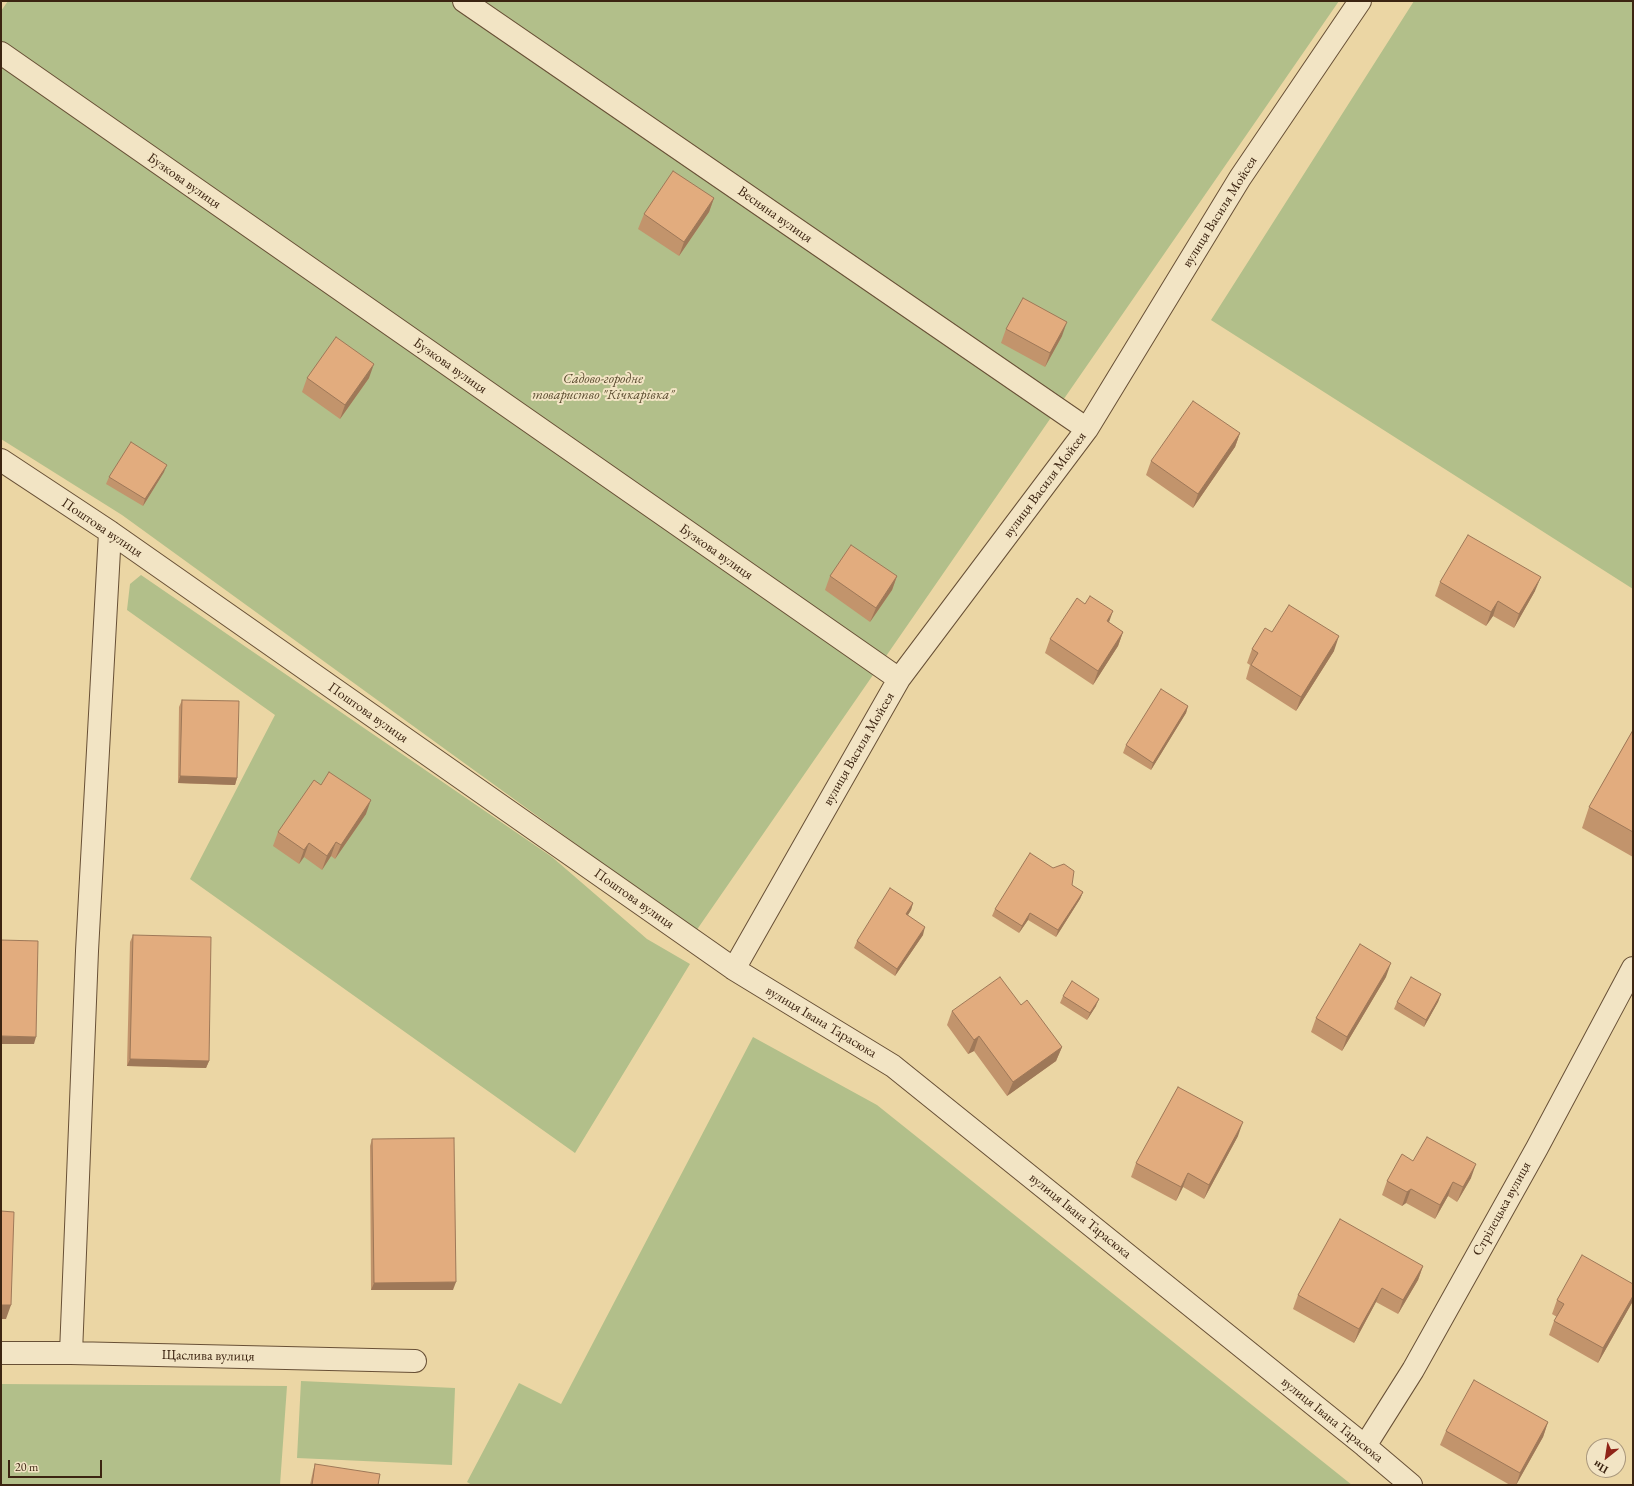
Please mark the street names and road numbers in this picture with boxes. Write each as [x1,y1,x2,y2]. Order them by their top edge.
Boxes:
street label: Бузкова вулиця [144,149,224,213]
street label: вулиця Василя Мойсея [1179,153,1261,271]
street label: Весняна вулиця [734,183,816,247]
street label: Бузкова вулиця [410,334,490,398]
street label: вулиця Василя Мойсея [1000,429,1090,541]
street label: Поштова вулиця [58,495,146,561]
street label: Бузкова вулиця [676,520,756,584]
street label: Поштова вулиця [325,679,411,747]
street label: вулиця Василя Мойсея [820,689,898,809]
street label: Поштова вулиця [591,865,677,933]
street label: вулиця Івана Тарасюка [762,982,880,1062]
street label: Стрілецька вулиця [1469,1159,1535,1259]
street label: вулиця Івана Тарасюка [1025,1170,1135,1262]
street label: Щаслива вулиця [161,1347,255,1365]
street label: вулиця Івана Тарасюка [1277,1374,1387,1466]

